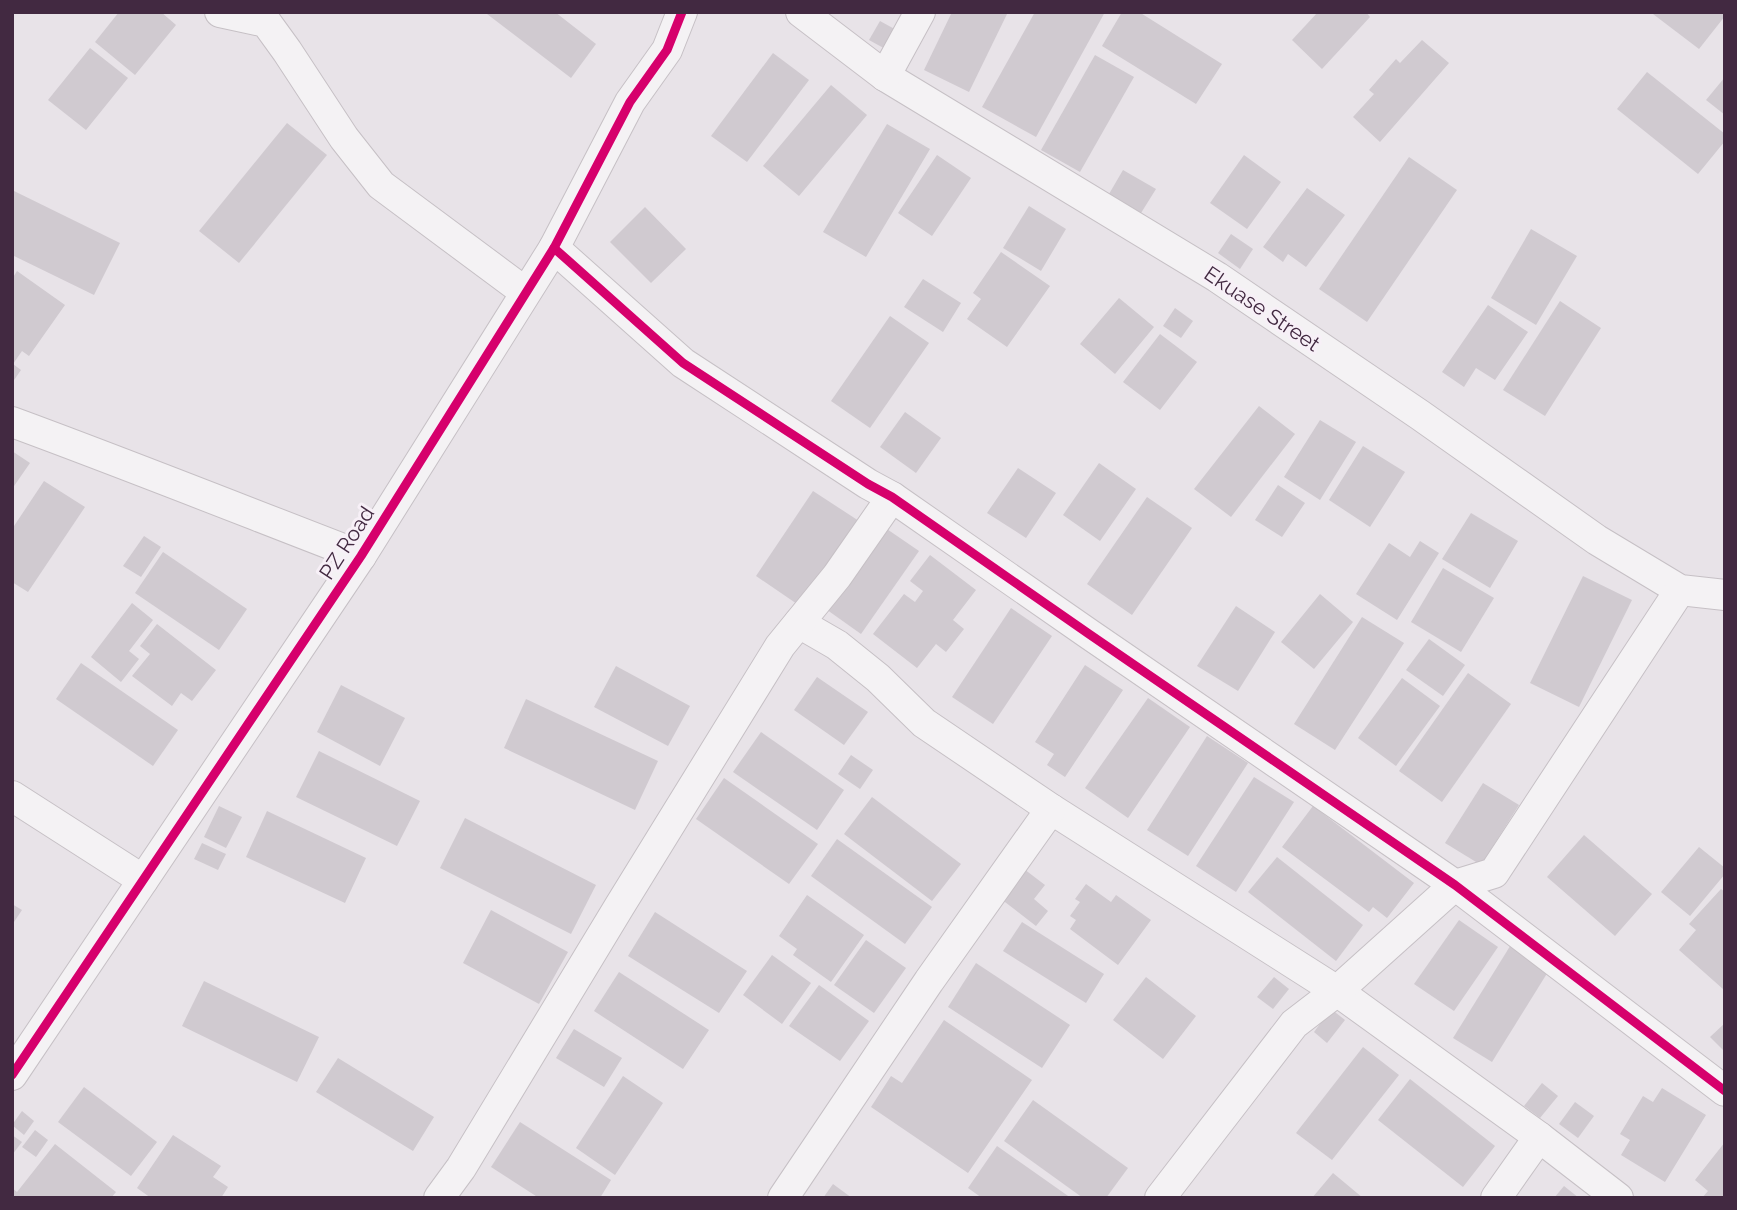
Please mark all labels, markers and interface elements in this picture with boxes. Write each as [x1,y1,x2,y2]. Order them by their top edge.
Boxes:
street label: Ekuase Street [1200,261,1325,356]
street label: PZ Road [314,502,379,584]

